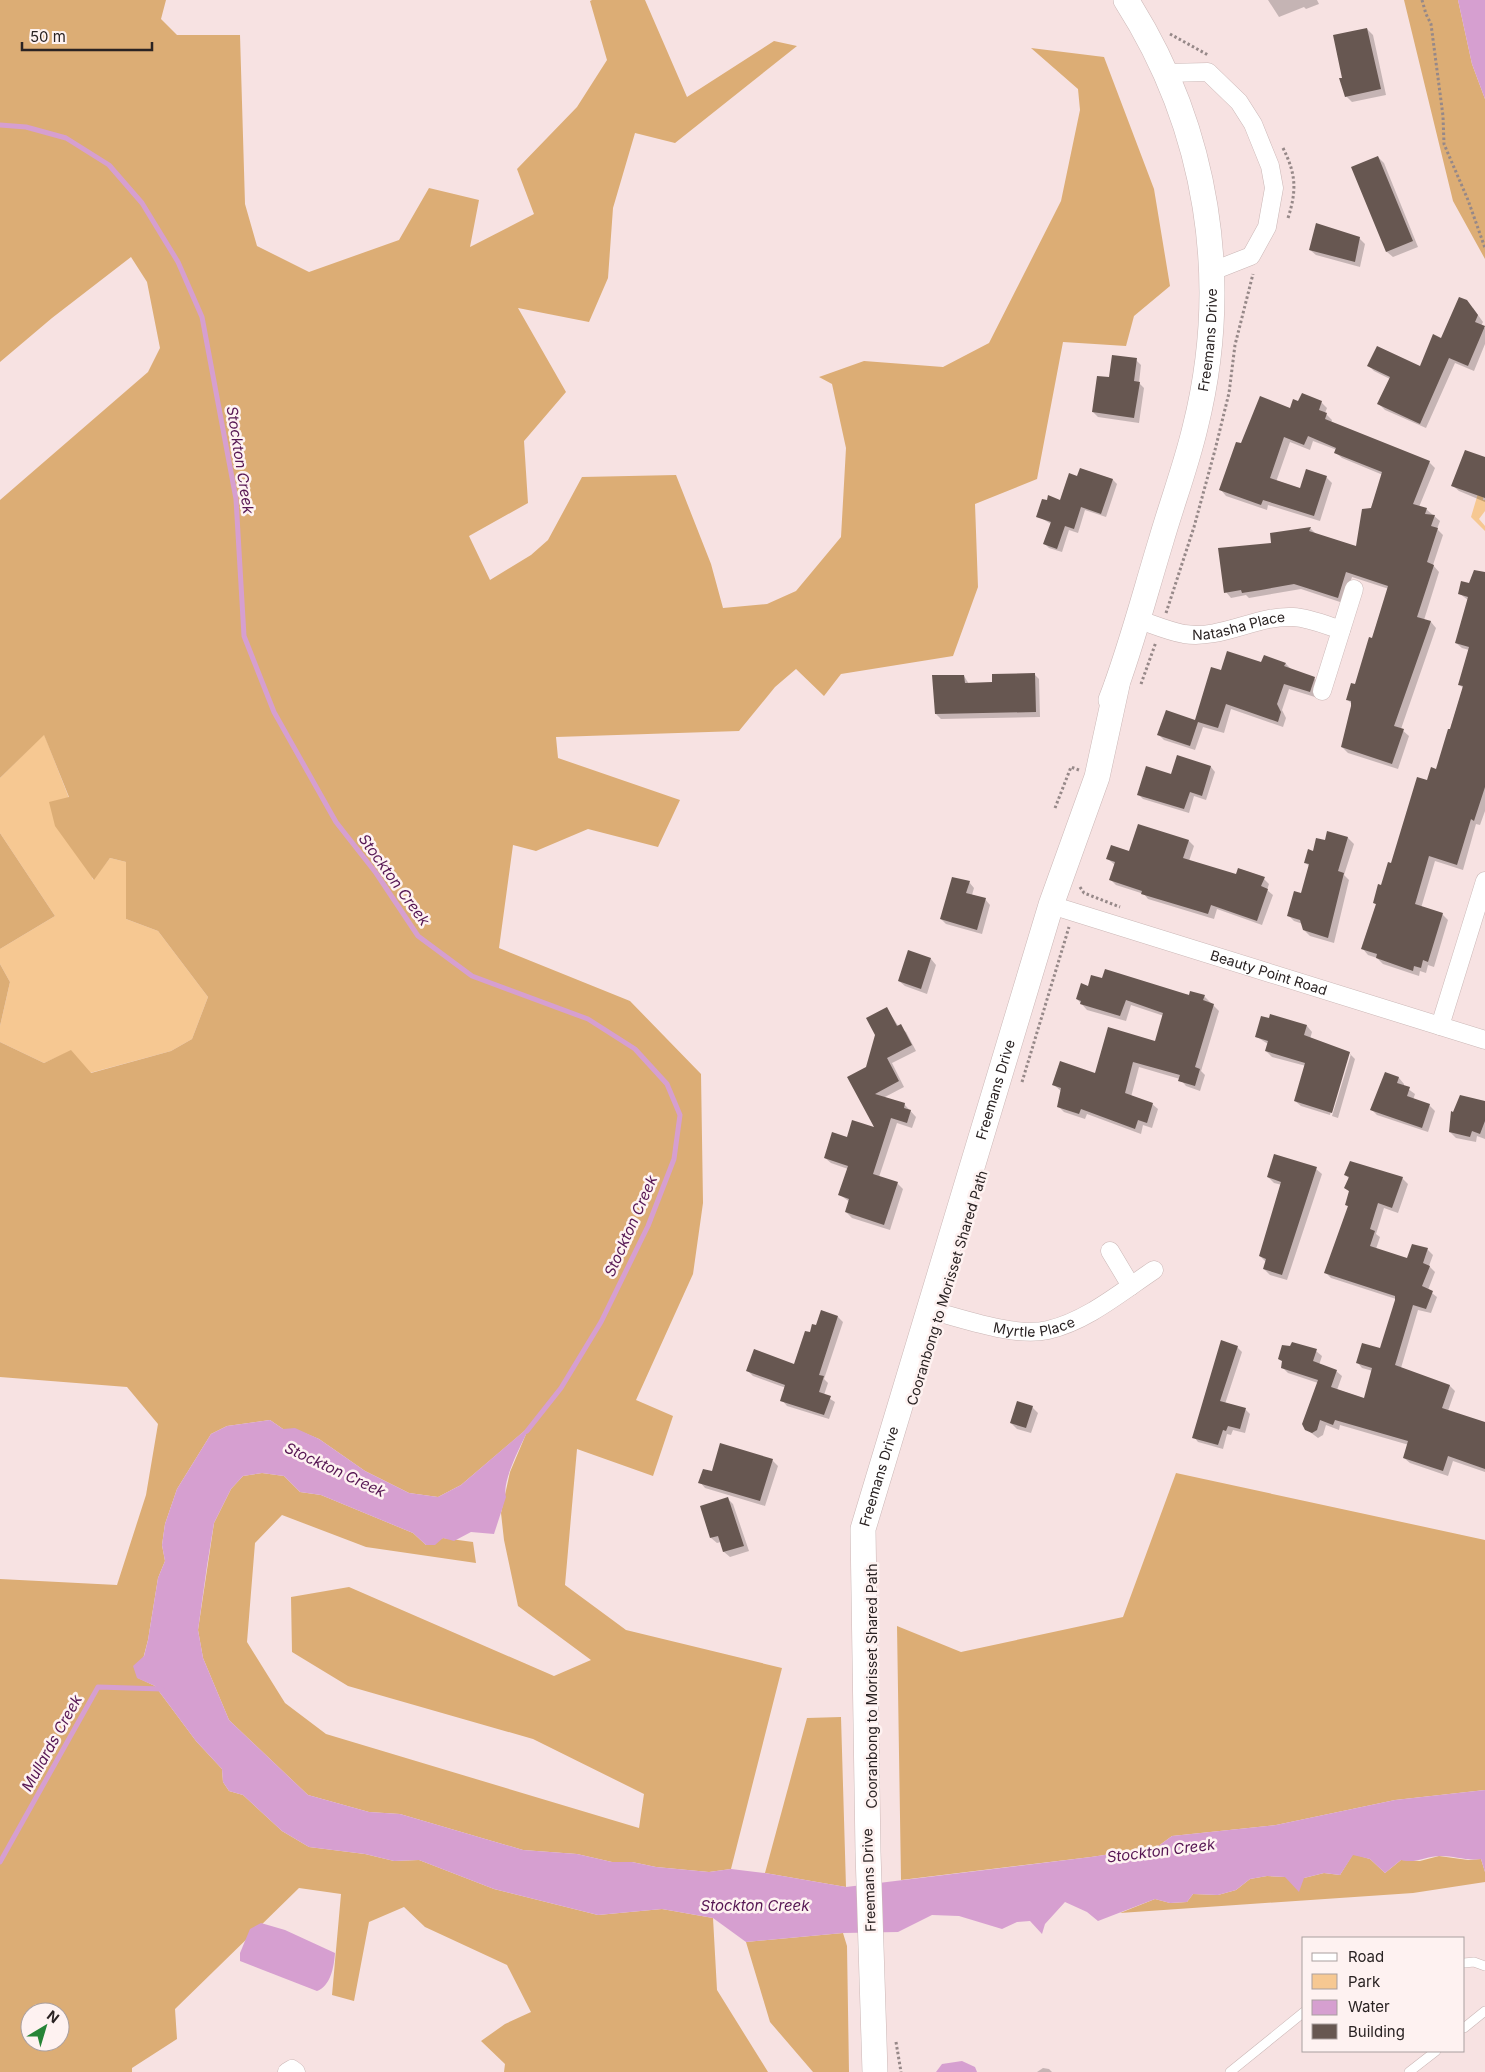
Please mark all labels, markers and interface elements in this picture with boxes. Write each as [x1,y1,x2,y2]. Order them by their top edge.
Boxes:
scale bar [22,20,152,52]
text: 50 m [30,27,66,46]
street label: Freemans Drive [1194,288,1220,393]
water label: Stockton Creek [223,405,259,516]
street label: Natasha Place [1192,608,1286,643]
water label: Stockton Creek [355,830,435,930]
street label: Beauty Point Road [1208,946,1329,998]
street label: Freemans Drive [972,1037,1018,1142]
street label: Cooranbong to Morisset Shared Path [903,1168,990,1407]
water label: Stockton Creek [600,1171,662,1279]
street label: Myrtle Place [992,1313,1077,1340]
street label: Freemans Drive [855,1424,901,1528]
water label: Stockton Creek [282,1438,389,1501]
street label: Cooranbong to Morisset Shared Path [863,1564,880,1808]
water label: Mullards Creek [17,1690,86,1794]
street label: Freemans Drive [858,1828,879,1932]
water label: Stockton Creek [1106,1834,1217,1867]
water label: Stockton Creek [701,1896,810,1915]
legend [1302,1937,1465,2052]
text: Road [1348,1947,1384,1966]
text: Park [1348,1972,1381,1991]
text: Water [1348,1997,1390,2016]
north arrow [20,2002,70,2052]
text: N [44,2006,63,2026]
text: Building [1348,2022,1405,2041]

